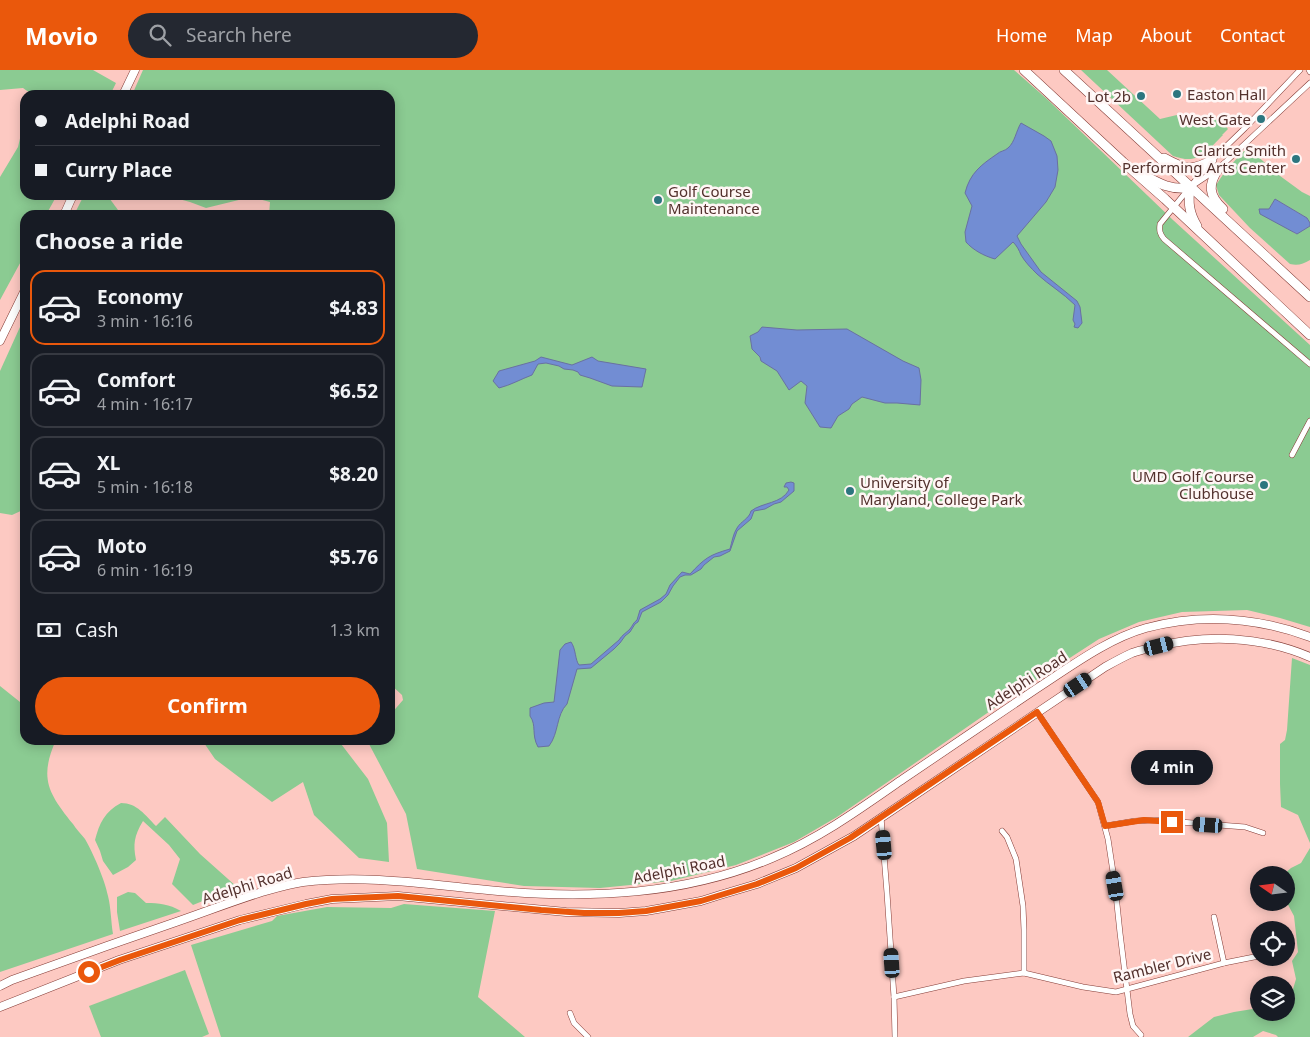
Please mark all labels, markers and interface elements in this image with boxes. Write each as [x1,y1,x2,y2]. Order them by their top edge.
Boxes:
search box [128,13,478,58]
text: Movio [25,19,98,52]
icon: search [146,21,174,49]
text: Search here [186,22,292,48]
text: Home [996,23,1047,47]
text: Map [1075,23,1113,47]
text: About [1141,23,1192,47]
text: Contact [1220,23,1285,47]
place label: Easton Hall [1187,84,1266,104]
place label: Lot 2b [1087,86,1131,106]
marker: Easton Hall [1171,88,1183,100]
marker: Lot 2b [1135,90,1147,102]
text: Adelphi Road [65,108,190,134]
place label: West Gate [1179,109,1251,129]
marker: West Gate [1255,113,1267,125]
place label: Clarice Smith Performing Arts Center [1122,140,1286,177]
marker: Clarice Smith Performing Arts Center [1290,153,1302,165]
text: Curry Place [65,157,172,183]
place label: Golf Course Maintenance [668,181,760,218]
marker: Golf Course Maintenance [652,194,664,206]
text: Choose a ride [35,225,183,255]
text: Economy [97,284,183,310]
icon: car [37,285,82,330]
text: $4.83 [329,295,378,321]
text: 3 min · 16:16 [97,310,193,332]
text: Comfort [97,367,176,393]
icon: car [37,368,82,413]
text: $6.52 [329,378,378,404]
text: 4 min · 16:17 [97,393,193,415]
text: XL [97,450,120,476]
icon: car [37,451,82,496]
text: $8.20 [329,461,378,487]
place label: UMD Golf Course Clubhouse [1132,466,1254,503]
place label: University of Maryland, College Park [860,472,1023,509]
text: 5 min · 16:18 [97,476,193,498]
marker: UMD Golf Course Clubhouse [1258,479,1270,491]
marker: University of Maryland, College Park [844,485,856,497]
text: Moto [97,533,147,559]
icon: car [37,534,82,579]
text: $5.76 [329,544,378,570]
text: 6 min · 16:19 [97,559,193,581]
icon: cash [35,616,63,644]
text: Cash [75,617,119,643]
text: 1.3 km [330,619,380,641]
car [1142,635,1175,657]
street label: Adelphi Road [981,646,1071,714]
car [1061,670,1094,700]
button: Confirm [35,677,380,735]
callout: 4 min [1131,750,1213,784]
text: 4 min [1150,756,1194,778]
route end [1161,811,1183,833]
car [1192,816,1223,834]
car [875,829,892,861]
street label: Adelphi Road [631,850,727,888]
street label: Adelphi Road [199,862,295,908]
north arrow [1250,866,1295,911]
map controls [1250,866,1295,1021]
car [1105,870,1124,902]
button: locate [1250,921,1295,966]
street label: Rambler Drive [1111,943,1213,987]
car [883,948,900,978]
route start [78,961,100,983]
button: layers [1250,976,1295,1021]

